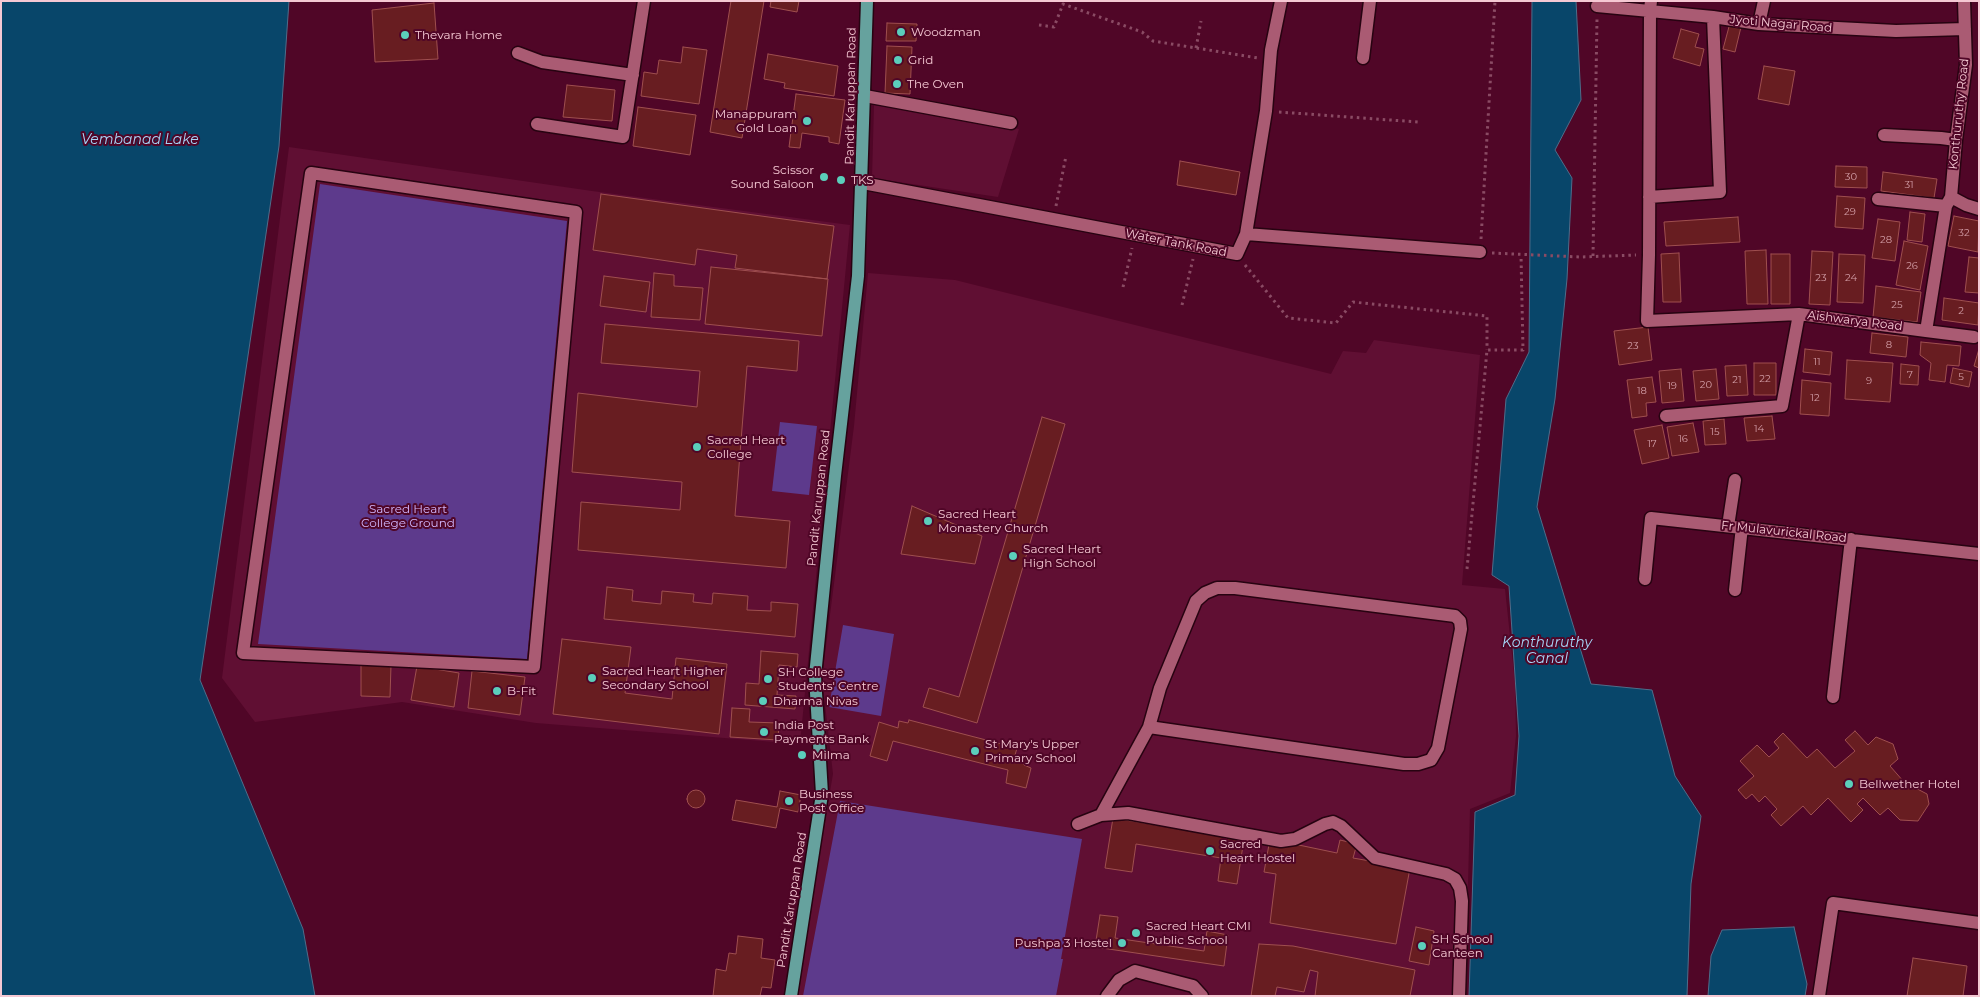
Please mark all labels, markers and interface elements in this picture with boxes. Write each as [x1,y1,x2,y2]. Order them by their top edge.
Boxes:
street label: Jyoti Nagar Road [1729,12,1833,36]
place label: Woodzman [911,25,981,39]
marker: Woodzman [895,26,907,38]
street label: Pandit Karuppan Road [843,27,859,165]
place label: Thevara Home [415,28,502,42]
marker: Thevara Home [399,29,411,41]
place label: Grid [908,53,933,67]
marker: Grid [892,54,904,66]
street label: Konthuruthy Road [1946,58,1972,170]
place label: The Oven [907,77,964,91]
marker: The Oven [891,78,903,90]
place label: Manappuram Gold Loan [715,107,797,135]
marker: Manappuram Gold Loan [801,115,813,127]
water label: Vembanad Lake [81,132,199,148]
place label: Scissor Sound Saloon [731,163,814,191]
marker: Scissor Sound Saloon [818,171,830,183]
house number: 30 [1845,171,1857,183]
place label: TKS [851,173,874,187]
marker: TKS [835,174,847,186]
house number: 31 [1904,179,1914,191]
house number: 29 [1844,206,1856,218]
street label: Water Tank Road [1124,226,1228,260]
house number: 32 [1958,227,1970,239]
house number: 28 [1880,234,1892,246]
house number: 26 [1906,260,1918,272]
house number: 23 [1815,272,1827,284]
house number: 24 [1845,272,1857,284]
house number: 25 [1891,299,1903,311]
house number: 2 [1958,305,1964,317]
street label: Aishwarya Road [1807,308,1903,334]
house number: 8 [1886,339,1892,351]
house number: 23 [1627,340,1639,352]
house number: 11 [1813,356,1821,368]
house number: 7 [1907,369,1913,381]
house number: 5 [1958,371,1964,383]
house number: 22 [1759,373,1771,385]
house number: 21 [1732,374,1742,386]
house number: 9 [1866,375,1872,387]
house number: 20 [1700,379,1712,391]
house number: 19 [1667,380,1677,392]
house number: 18 [1637,385,1647,397]
house number: 12 [1810,392,1820,404]
house number: 14 [1754,423,1764,435]
house number: 15 [1710,426,1720,438]
street label: Pandit Karuppan Road [805,429,833,567]
place label: Sacred Heart College [707,433,785,461]
house number: 16 [1678,433,1688,445]
house number: 17 [1647,438,1657,450]
marker: Sacred Heart College [691,441,703,453]
park label: Sacred Heart College Ground [361,502,455,530]
place label: Sacred Heart Monastery Church [938,507,1048,535]
marker: Sacred Heart Monastery Church [922,515,934,527]
street label: Fr Mulavurickal Road [1720,518,1848,546]
place label: Sacred Heart High School [1023,542,1101,570]
marker: Sacred Heart High School [1007,550,1019,562]
water label: Konthuruthy Canal [1502,635,1592,668]
place label: Sacred Heart Higher Secondary School [602,664,725,692]
place label: SH College Students' Centre [778,665,878,693]
marker: Sacred Heart Higher Secondary School [586,672,598,684]
marker: SH College Students' Centre [762,673,774,685]
place label: B-Fit [507,684,536,698]
marker: B-Fit [491,685,503,697]
place label: Dharma Nivas [773,694,858,708]
marker: Dharma Nivas [757,695,769,707]
place label: India Post Payments Bank [774,718,869,746]
marker: India Post Payments Bank [758,726,770,738]
place label: St Mary's Upper Primary School [985,737,1079,765]
marker: St Mary's Upper Primary School [969,745,981,757]
place label: Milma [812,748,850,762]
marker: Milma [796,749,808,761]
place label: Bellwether Hotel [1859,777,1960,791]
marker: Bellwether Hotel [1843,778,1855,790]
place label: Business Post Office [799,787,864,815]
marker: Business Post Office [783,795,795,807]
street label: Pandit Karuppan Road [774,831,810,969]
place label: Sacred Heart Hostel [1220,837,1295,865]
marker: Sacred Heart Hostel [1204,845,1216,857]
place label: Sacred Heart CMI Public School [1146,919,1251,947]
marker: Sacred Heart CMI Public School [1130,927,1142,939]
place label: SH School Canteen [1432,932,1493,960]
place label: Pushpa 3 Hostel [1015,936,1112,950]
marker: Pushpa 3 Hostel [1116,937,1128,949]
marker: SH School Canteen [1416,940,1428,952]

